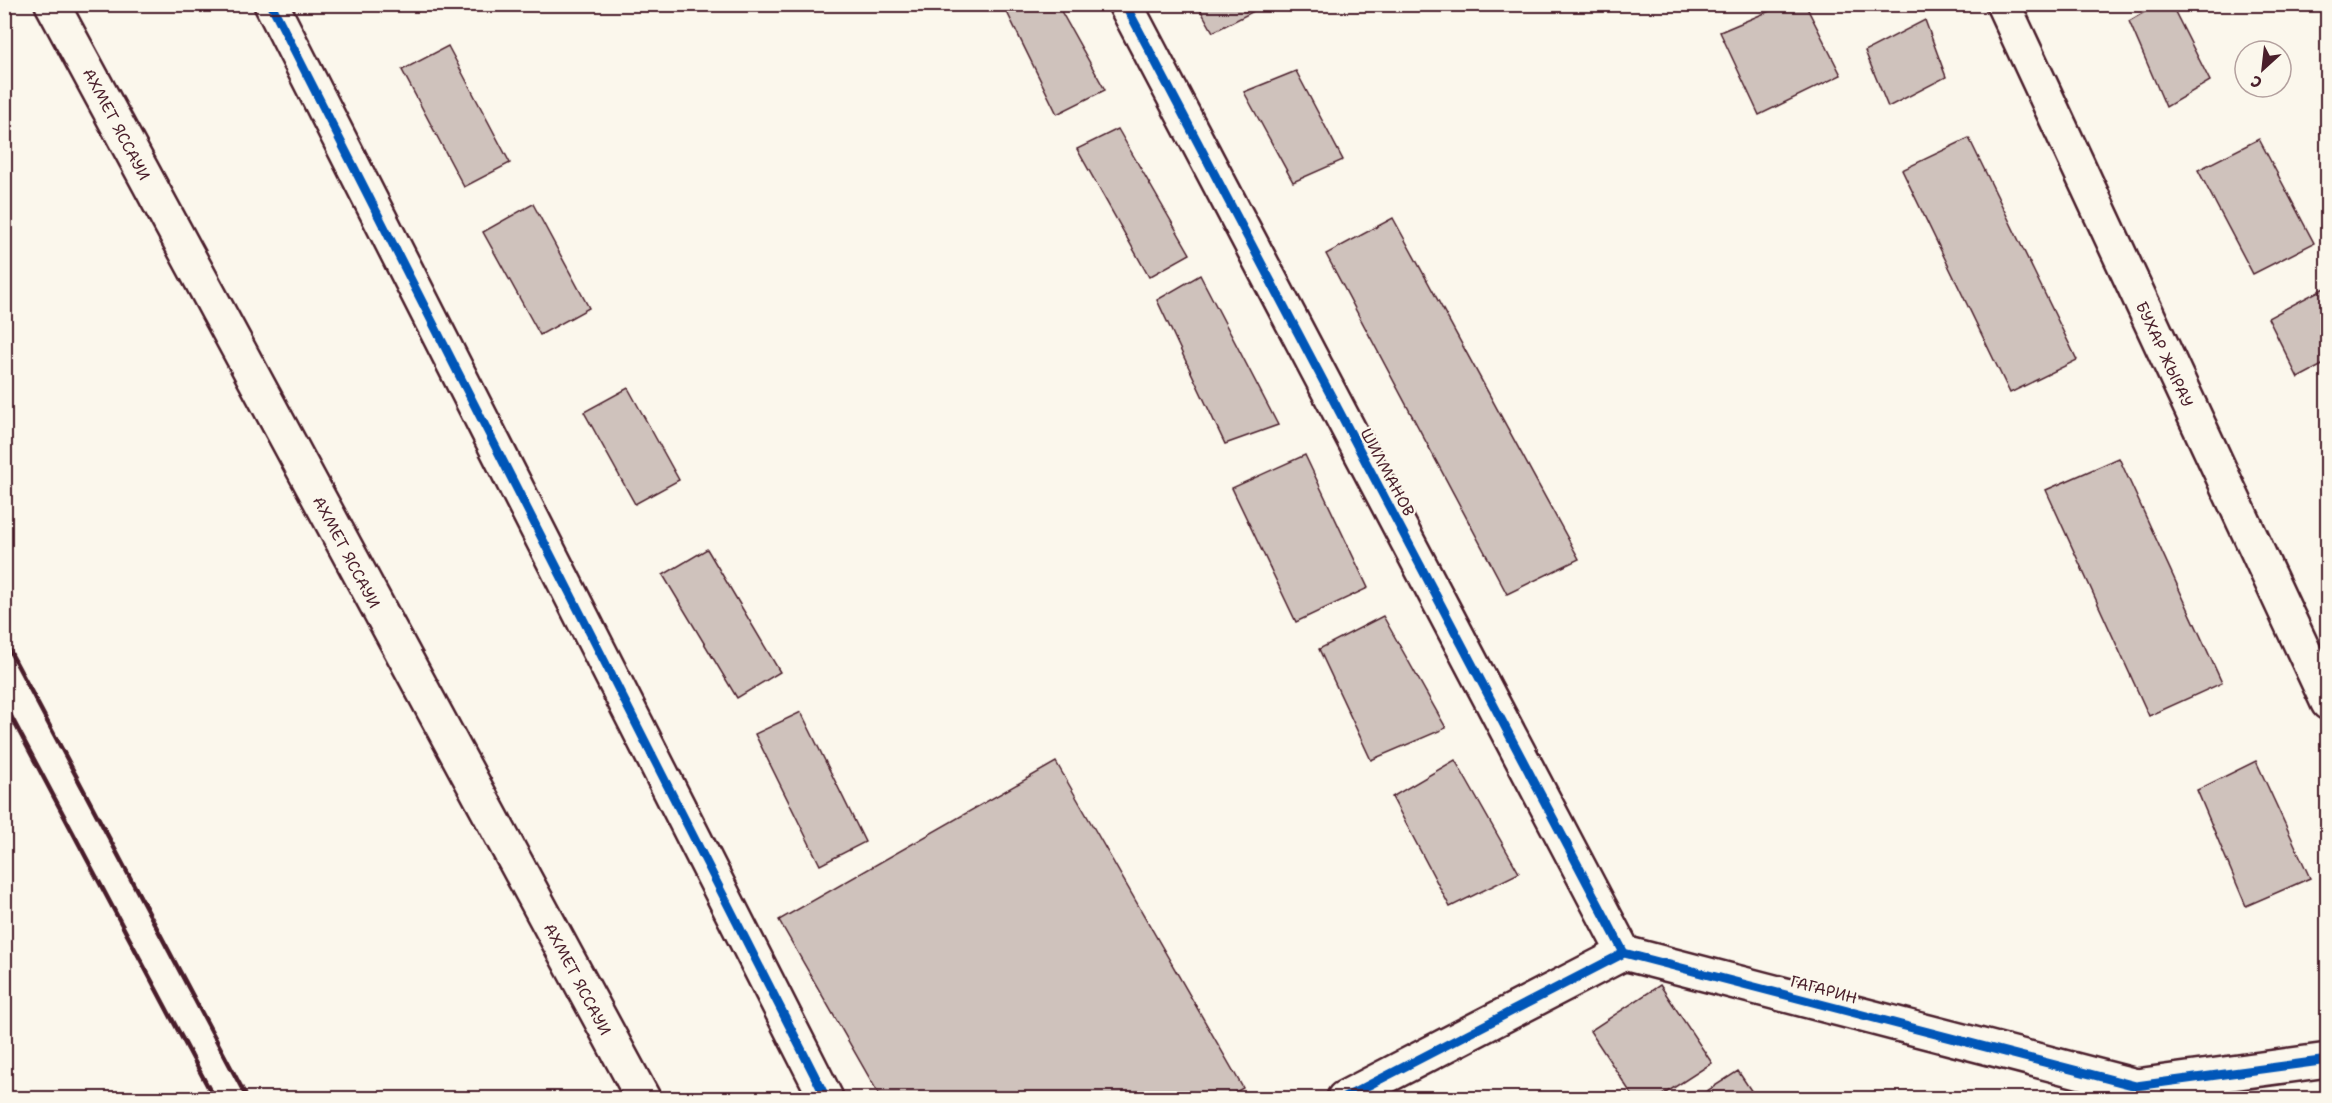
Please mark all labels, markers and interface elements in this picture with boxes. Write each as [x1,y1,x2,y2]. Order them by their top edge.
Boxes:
north arrow [2233,39,2293,99]
street label: АХМЕТ ЯССАУИ [78,65,155,184]
text: С [2247,70,2266,94]
street label: БУХАР ЖЫРАУ [2131,298,2198,410]
street label: ШИЛМАНОВ [1355,424,1420,520]
street label: АХМЕТ ЯССАУИ [308,493,385,612]
street label: АХМЕТ ЯССАУИ [539,920,616,1039]
street label: ГАГАРИН [1788,970,1860,1009]

